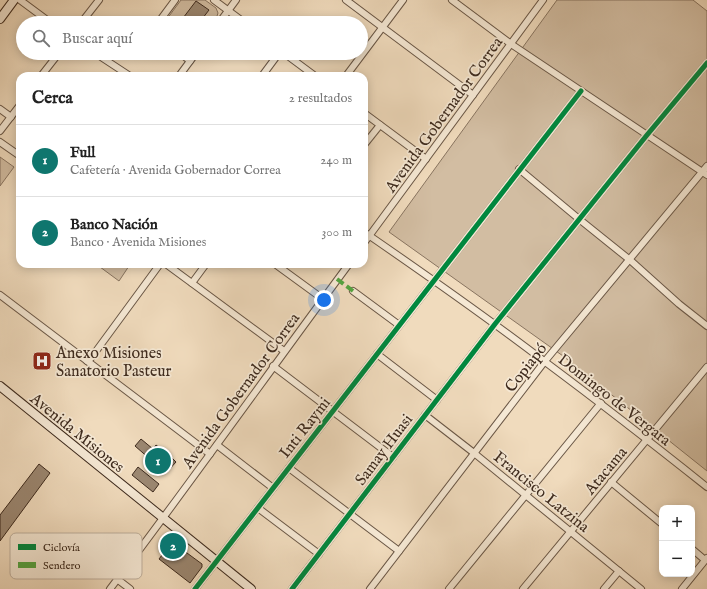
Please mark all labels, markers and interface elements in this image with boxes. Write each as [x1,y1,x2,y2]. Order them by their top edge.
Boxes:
search box [16,16,368,60]
icon: search [30,27,52,49]
text: Buscar aquí [62,29,132,48]
street label: Avenida Gobernador Correa [381,33,508,198]
text: Cerca [32,88,73,109]
text: 2 resultados [289,90,352,107]
text: Full [70,143,95,162]
text: 1 [43,152,47,169]
text: 240 m [320,152,352,169]
text: Cafetería · Avenida Gobernador Correa [70,162,281,179]
text: Banco Nación [70,215,158,234]
text: 2 [42,224,48,241]
text: 300 m [321,224,352,241]
text: Banco · Avenida Misiones [70,234,206,251]
your location [314,290,334,310]
street label: Avenida Gobernador Correa [178,309,305,474]
street label: Copiapó [501,339,552,397]
place label: Anexo Misiones Sanatorio Pasteur [55,344,172,382]
hospital icon: Anexo Misiones Sanatorio Pasteur [31,350,53,372]
street label: Domingo de Vergara [553,350,674,451]
street label: Avenida Misiones [25,389,128,478]
street label: Inti Raymi [276,394,336,463]
street label: Samay Huasi [351,411,418,490]
street label: Atacama [580,443,632,500]
pin: 1 [145,446,171,476]
street label: Francisco Latzina [489,448,593,537]
map controls [659,505,695,577]
button: + [659,505,695,541]
pin: 2 [160,531,186,561]
legend [10,533,142,579]
text: Ciclovía [43,541,80,555]
button: − [659,541,695,577]
text: Sendero [43,559,81,573]

